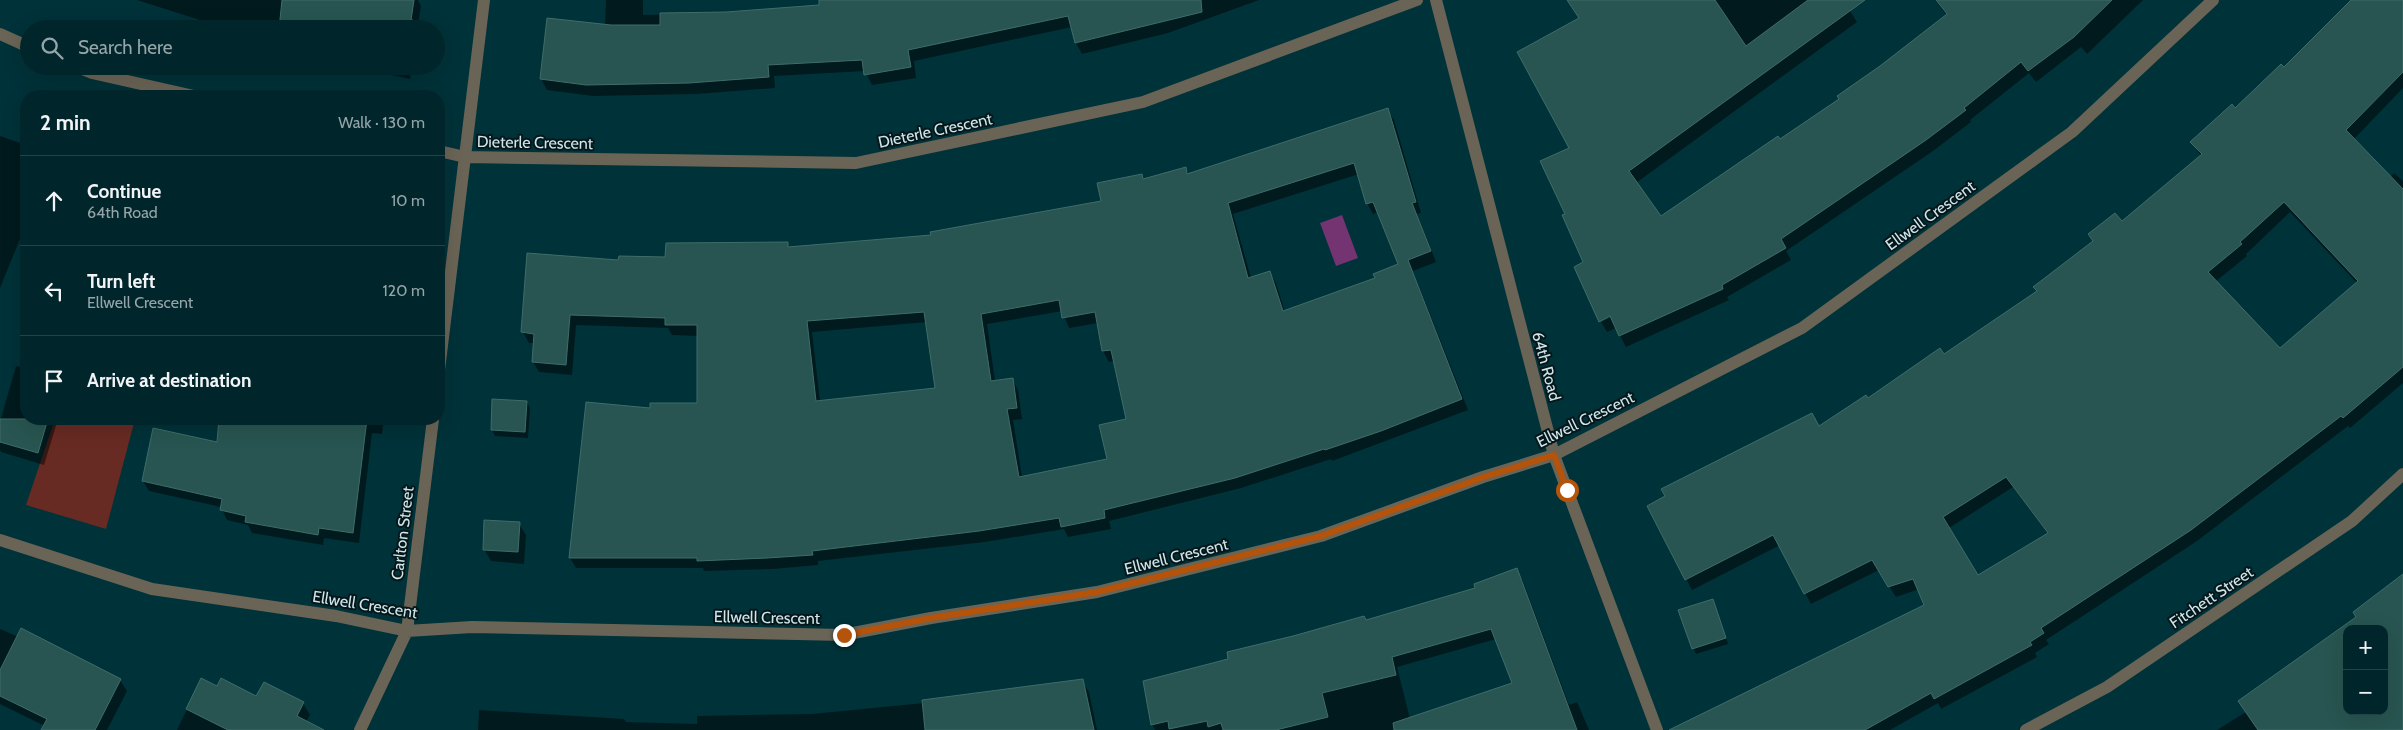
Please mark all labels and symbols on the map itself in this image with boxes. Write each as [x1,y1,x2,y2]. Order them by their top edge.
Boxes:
street label: Dieterle Crescent [876,109,994,152]
street label: Dieterle Crescent [477,132,594,153]
street label: Ellwell Crescent [1882,176,1979,254]
street label: 64th Road [1528,330,1565,403]
street label: Ellwell Crescent [1533,387,1638,451]
route start [1556,479,1579,502]
street label: Carlton Street [387,485,418,581]
street label: Ellwell Crescent [1122,534,1231,579]
street label: Fitchett Street [2166,562,2257,632]
street label: Ellwell Crescent [311,587,419,622]
street label: Ellwell Crescent [714,607,821,628]
route end [833,624,856,647]

